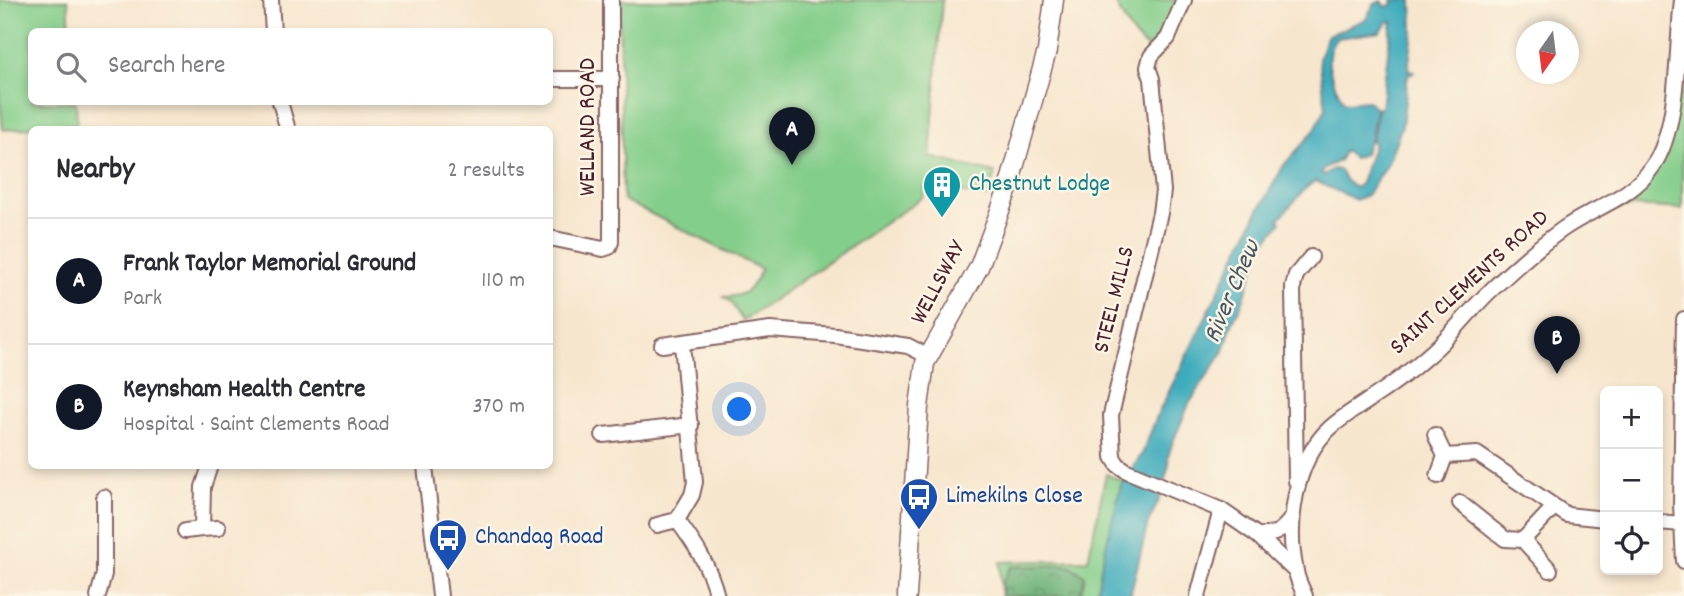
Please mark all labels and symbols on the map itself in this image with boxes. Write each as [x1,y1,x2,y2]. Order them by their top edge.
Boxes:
north arrow [1516,21,1579,84]
street label: WELLAND ROAD [572,58,606,196]
pin: A [769,107,815,165]
building icon: Chestnut Lodge [921,164,963,219]
place label: Chestnut Lodge [969,168,1110,202]
street label: SAINT CLEMENTS ROAD [1383,202,1557,364]
street label: WELLSWAY [903,234,976,331]
water label: River Chew [1195,234,1272,349]
street label: STEEL MILLS [1085,243,1145,357]
pin: B [1534,316,1580,374]
your location [722,392,756,426]
bus stop icon: Limekilns Close [898,476,940,531]
place label: Limekilns Close [946,480,1083,514]
bus stop icon: Chandag Road [427,517,469,572]
place label: Chandag Road [475,521,604,555]

